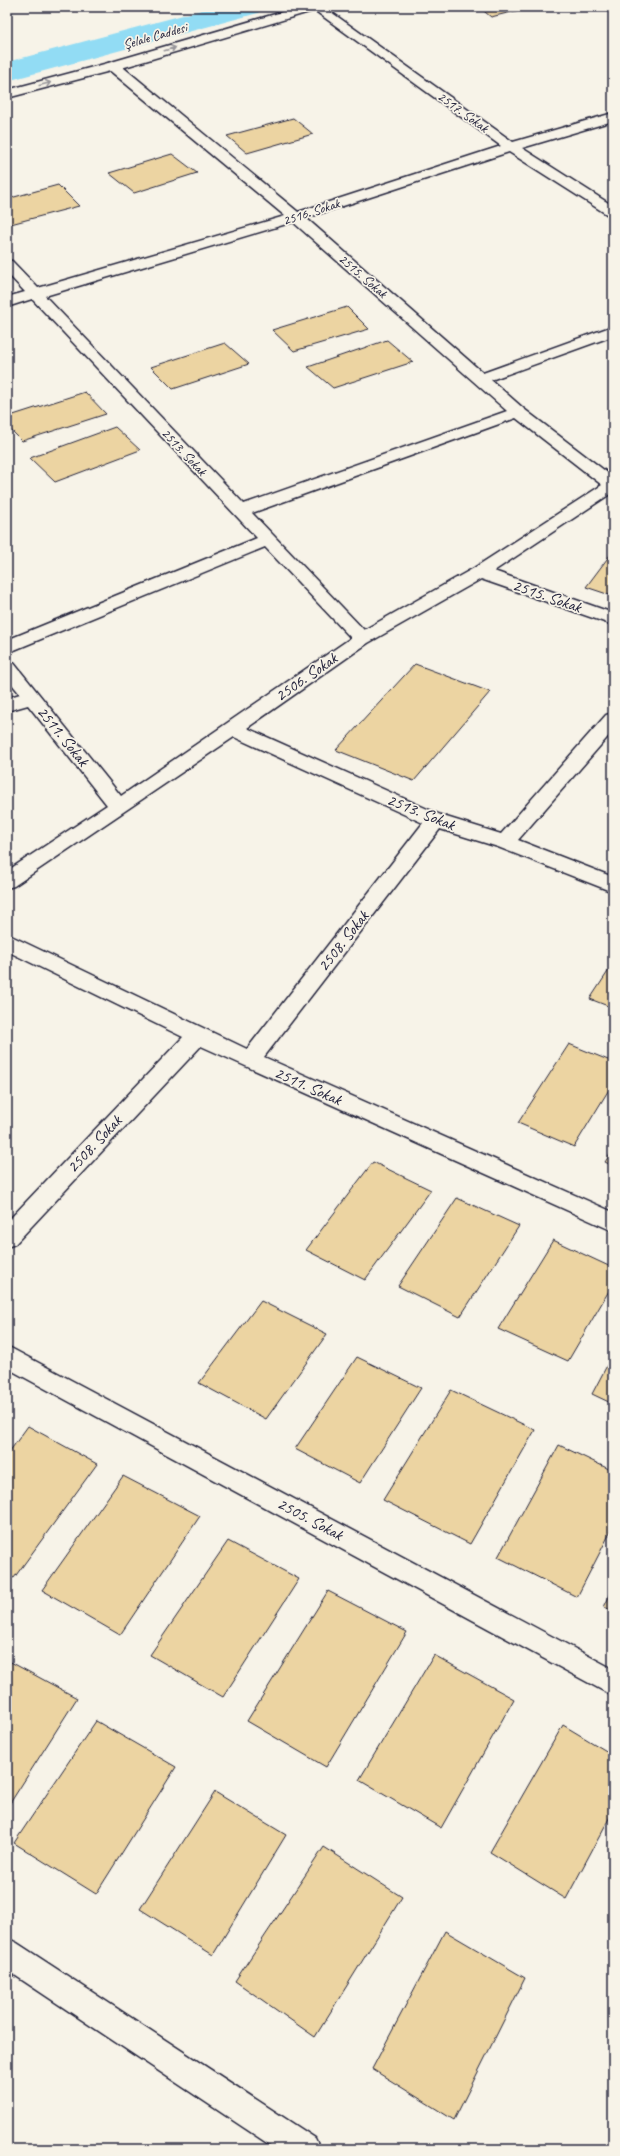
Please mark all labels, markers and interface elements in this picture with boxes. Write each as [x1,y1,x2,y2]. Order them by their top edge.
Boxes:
street label: Şelale Caddesi [121,18,191,53]
one-way arrow [163,45,176,52]
one-way arrow [38,80,51,87]
street label: 2517. Sokak [434,88,492,137]
street label: 2516. Sokak [280,195,342,229]
street label: 2515. Sokak [335,250,391,302]
street label: 2513. Sokak [158,425,211,480]
street label: 2515. Sokak [510,574,586,618]
street label: 2506. Sokak [271,647,343,706]
street label: 2511. Sokak [32,702,95,772]
street label: 2513. Sokak [384,789,460,836]
street label: 2508. Sokak [313,905,374,976]
street label: 2511. Sokak [271,1062,347,1111]
street label: 2508. Sokak [62,1109,127,1177]
street label: 2505. Sokak [274,1493,348,1546]

